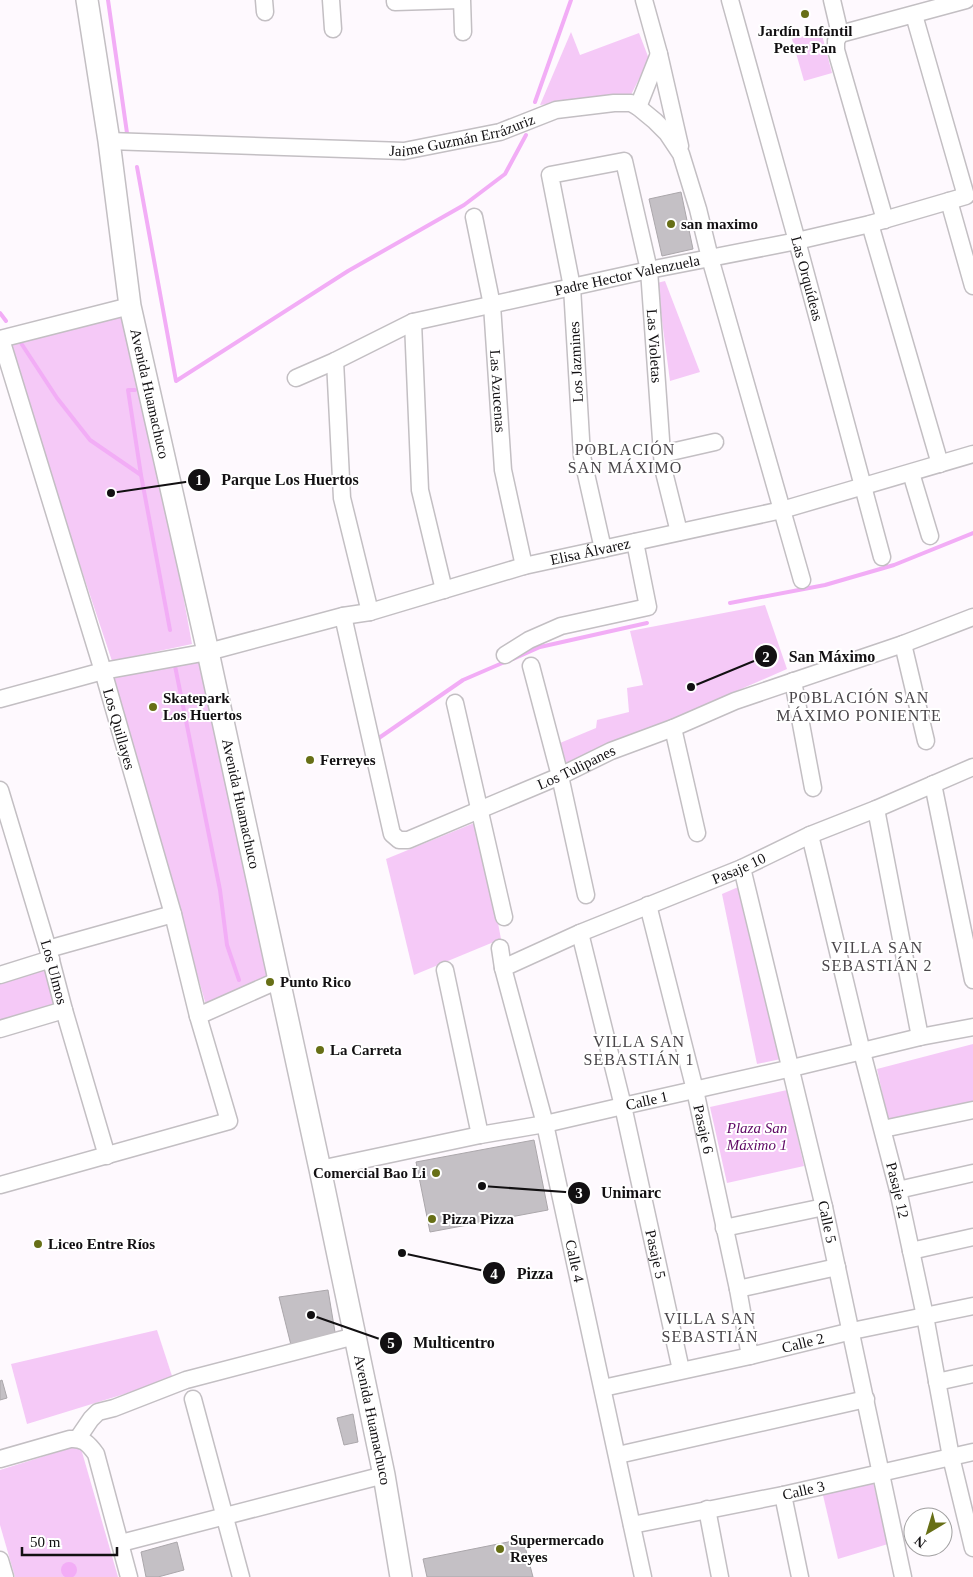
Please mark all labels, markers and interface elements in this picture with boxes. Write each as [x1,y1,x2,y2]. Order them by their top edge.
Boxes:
marker: Jardín Infantil Peter Pan [799,8,811,20]
place label: Jardín Infantil Peter Pan [758,23,852,56]
street label: Jaime Guzmán Errázuriz [389,111,537,159]
place label: san maximo [681,216,758,232]
marker: san maximo [665,218,677,230]
street label: Las Orquídeas [788,234,826,323]
street label: Padre Hector Valenzuela [553,252,702,299]
street label: Las Violetas [644,308,665,384]
street label: Los Jazmines [566,321,586,403]
street label: Avenida Huamachuco [127,327,172,460]
street label: Las Azucenas [487,349,508,433]
district label: POBLACIÓN SAN MÁXIMO [568,440,682,476]
callout: Parque Los Huertos [186,464,369,495]
text: Parque Los Huertos [221,471,359,489]
text: 1 [195,472,203,488]
street label: Elisa Álvarez [549,535,632,568]
callout: San Máximo [753,641,885,672]
text: San Máximo [789,648,875,665]
text: 2 [762,649,770,665]
street label: Los Quillayes [100,687,138,772]
district label: POBLACIÓN SAN MÁXIMO PONIENTE [776,688,942,724]
place label: Skatepark Los Huertos [163,690,242,723]
marker: Skatepark Los Huertos [147,701,159,713]
street label: Avenida Huamachuco [219,737,263,870]
street label: Los Tulipanes [535,742,618,793]
place label: Ferreyes [320,752,376,768]
marker: Ferreyes [304,754,316,766]
street label: Pasaje 10 [710,850,768,887]
street label: Los Ulmos [38,938,70,1006]
district label: VILLA SAN SEBASTIÁN 2 [821,939,933,974]
place label: Punto Rico [280,974,351,990]
marker: Punto Rico [264,976,276,988]
district label: VILLA SAN SEBASTIÁN 1 [583,1033,695,1068]
place label: La Carreta [330,1042,402,1058]
marker: La Carreta [314,1044,326,1056]
street label: Calle 1 [624,1088,670,1113]
street label: Pasaje 6 [690,1103,717,1156]
park label: Plaza San Máximo 1 [726,1120,787,1153]
street label: Pasaje 12 [883,1161,912,1220]
place label: Comercial Bao Li [313,1165,426,1181]
marker: Comercial Bao Li [430,1167,442,1179]
callout: Unimarc [566,1177,671,1208]
text: Unimarc [601,1184,661,1201]
text: 3 [575,1185,583,1201]
street label: Calle 5 [815,1199,839,1245]
place label: Pizza Pizza [442,1211,515,1227]
marker: Pizza Pizza [426,1213,438,1225]
street label: Pasaje 5 [642,1228,669,1280]
place label: Liceo Entre Ríos [48,1236,155,1252]
marker: Liceo Entre Ríos [32,1238,44,1250]
street label: Calle 4 [562,1238,587,1284]
callout: Pizza [482,1258,563,1289]
text: Pizza [517,1265,553,1282]
text: 4 [490,1266,498,1282]
district label: VILLA SAN SEBASTIÁN [661,1310,759,1345]
callout: Multicentro [378,1327,505,1358]
street label: Calle 2 [780,1330,826,1356]
text: Multicentro [413,1334,495,1351]
text: 5 [387,1335,395,1351]
street label: Avenida Huamachuco [351,1353,394,1486]
street label: Calle 3 [781,1478,826,1503]
north arrow [903,1507,953,1557]
scale bar [22,1524,118,1556]
place label: Supermercado Reyes [510,1532,604,1565]
text: N [912,1533,929,1551]
text: 50 m [30,1534,61,1550]
marker: Supermercado Reyes [494,1543,506,1555]

